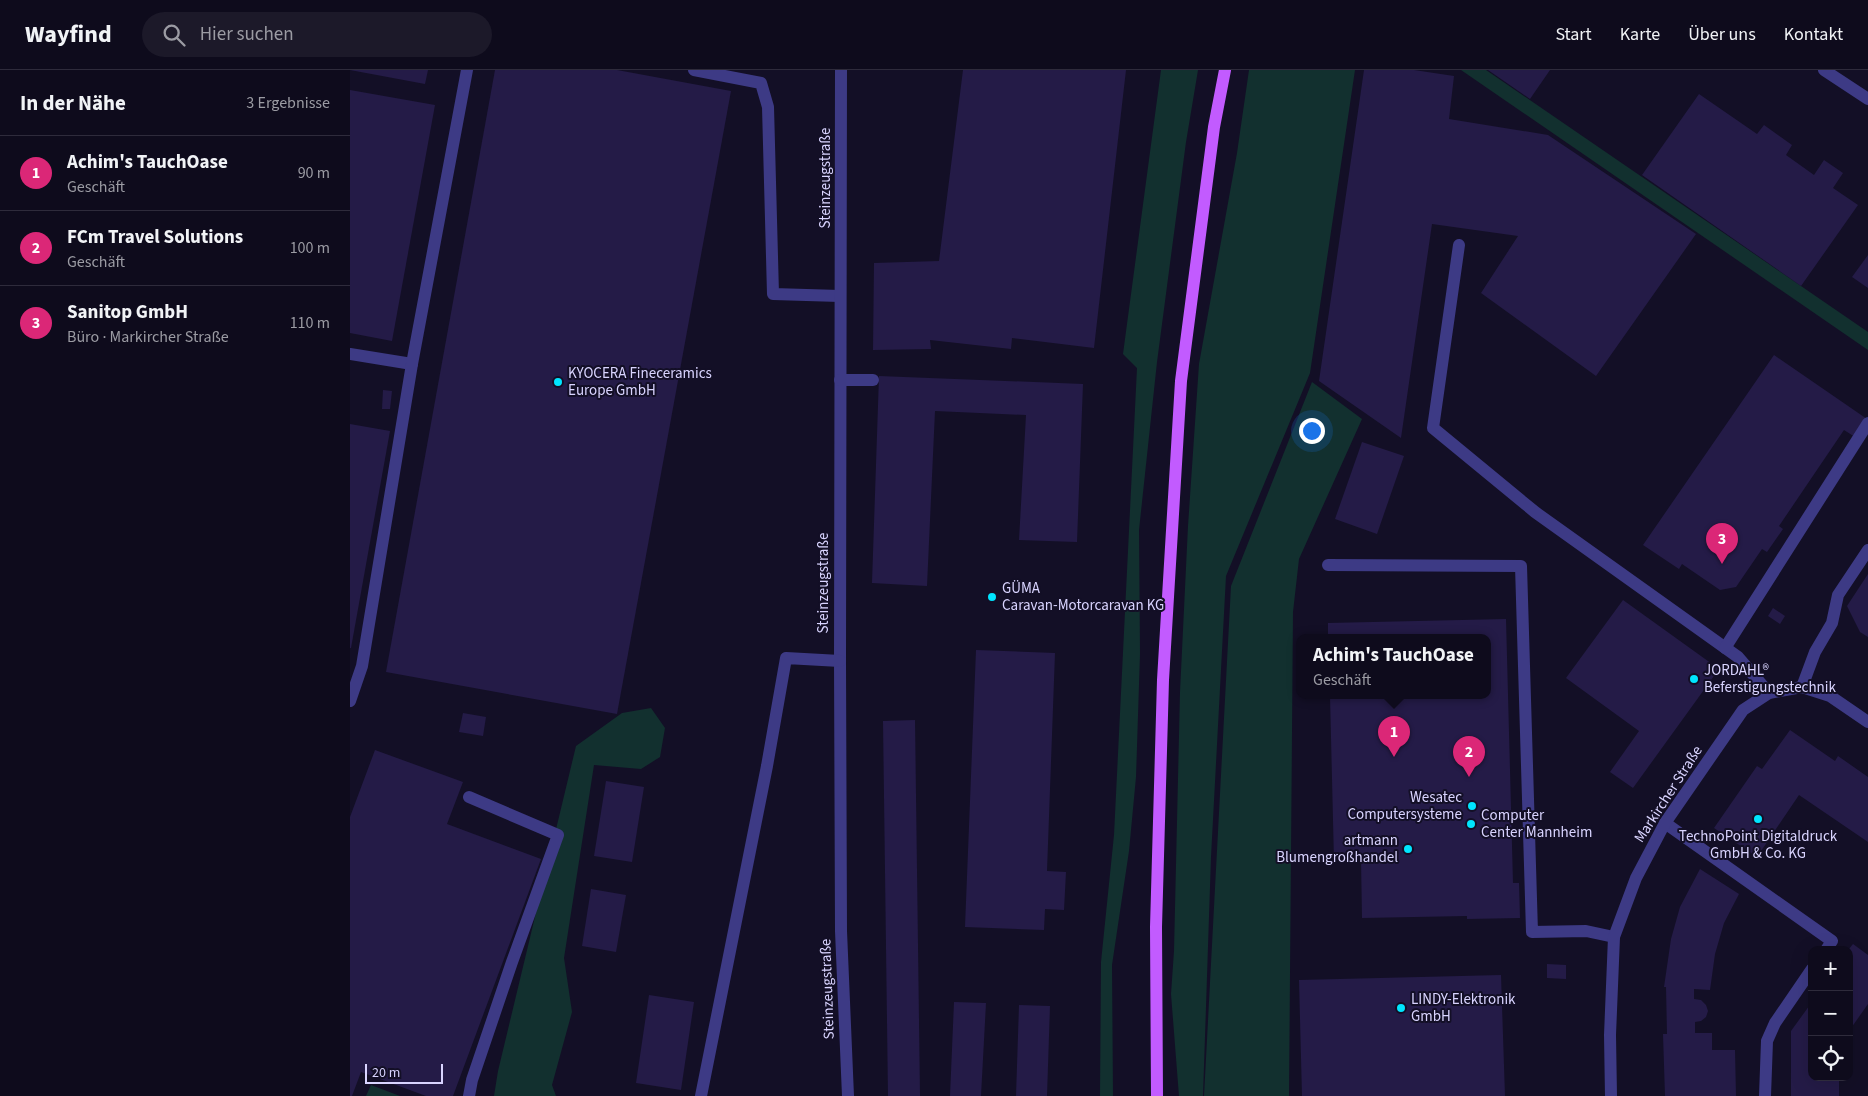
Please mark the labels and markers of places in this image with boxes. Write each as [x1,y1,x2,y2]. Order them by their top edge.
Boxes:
place label: KYOCERA Fineceramics Europe GmbH [568,363,712,401]
marker: KYOCERA Fineceramics Europe GmbH [552,376,564,388]
pin: 3 [1706,523,1738,564]
place label: GÜMA Caravan-Motorcaravan KG [1002,578,1164,616]
marker: GÜMA Caravan-Motorcaravan KG [986,591,998,603]
place label: JORDAHL® Beferstigungstechnik [1704,660,1836,698]
marker: JORDAHL® Beferstigungstechnik [1688,673,1700,685]
pin: 1 [1378,716,1410,757]
pin: 2 [1453,736,1485,777]
place label: Wesatec Computersysteme [1347,787,1462,825]
marker: Wesatec Computersysteme [1466,800,1478,812]
place label: Computer Center Mannheim [1481,805,1592,843]
marker: TechnoPoint Digitaldruck GmbH & Co. KG [1752,813,1764,825]
marker: Computer Center Mannheim [1465,818,1477,830]
place label: TechnoPoint Digitaldruck GmbH & Co. KG [1679,826,1838,864]
place label: artmann Blumengroßhandel [1276,830,1398,868]
marker: artmann Blumengroßhandel [1402,843,1414,855]
place label: LINDY-Elektronik GmbH [1411,989,1516,1027]
marker: LINDY-Elektronik GmbH [1395,1002,1407,1014]

